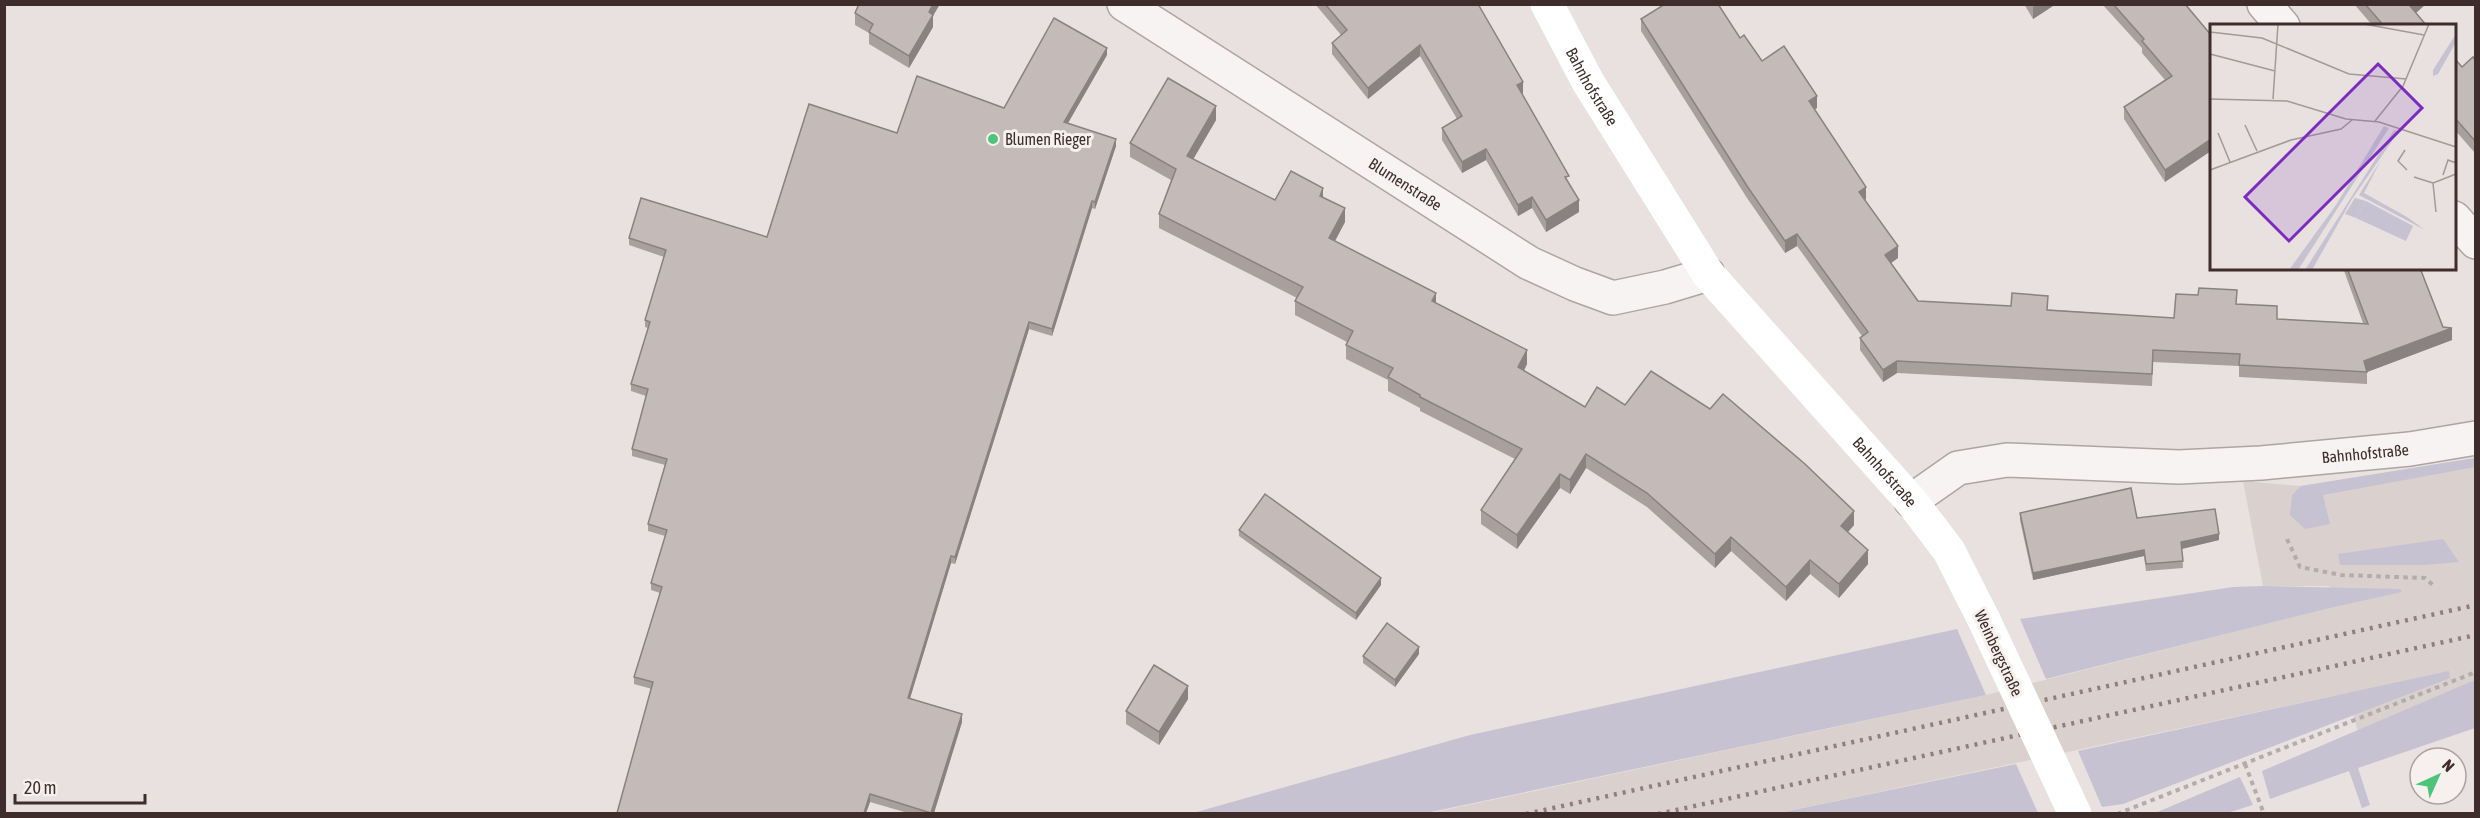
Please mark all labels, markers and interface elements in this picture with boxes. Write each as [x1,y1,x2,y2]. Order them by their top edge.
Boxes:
inset map [2210,24,2456,270]
street label: Bahnhofstraße [1562,44,1622,129]
place label: Blumen Rieger [1005,130,1091,149]
marker: Blumen Rieger [986,132,1000,146]
street label: Blumenstraße [1366,154,1445,214]
street label: Bahnhofstraße [1849,433,1921,510]
street label: Bahnhofstraße [2321,440,2409,466]
street label: Weinbergstraße [1970,607,2027,699]
north arrow [2408,746,2468,806]
text: N [2439,756,2458,775]
scale bar [15,767,146,805]
text: 20 m [24,777,56,798]

